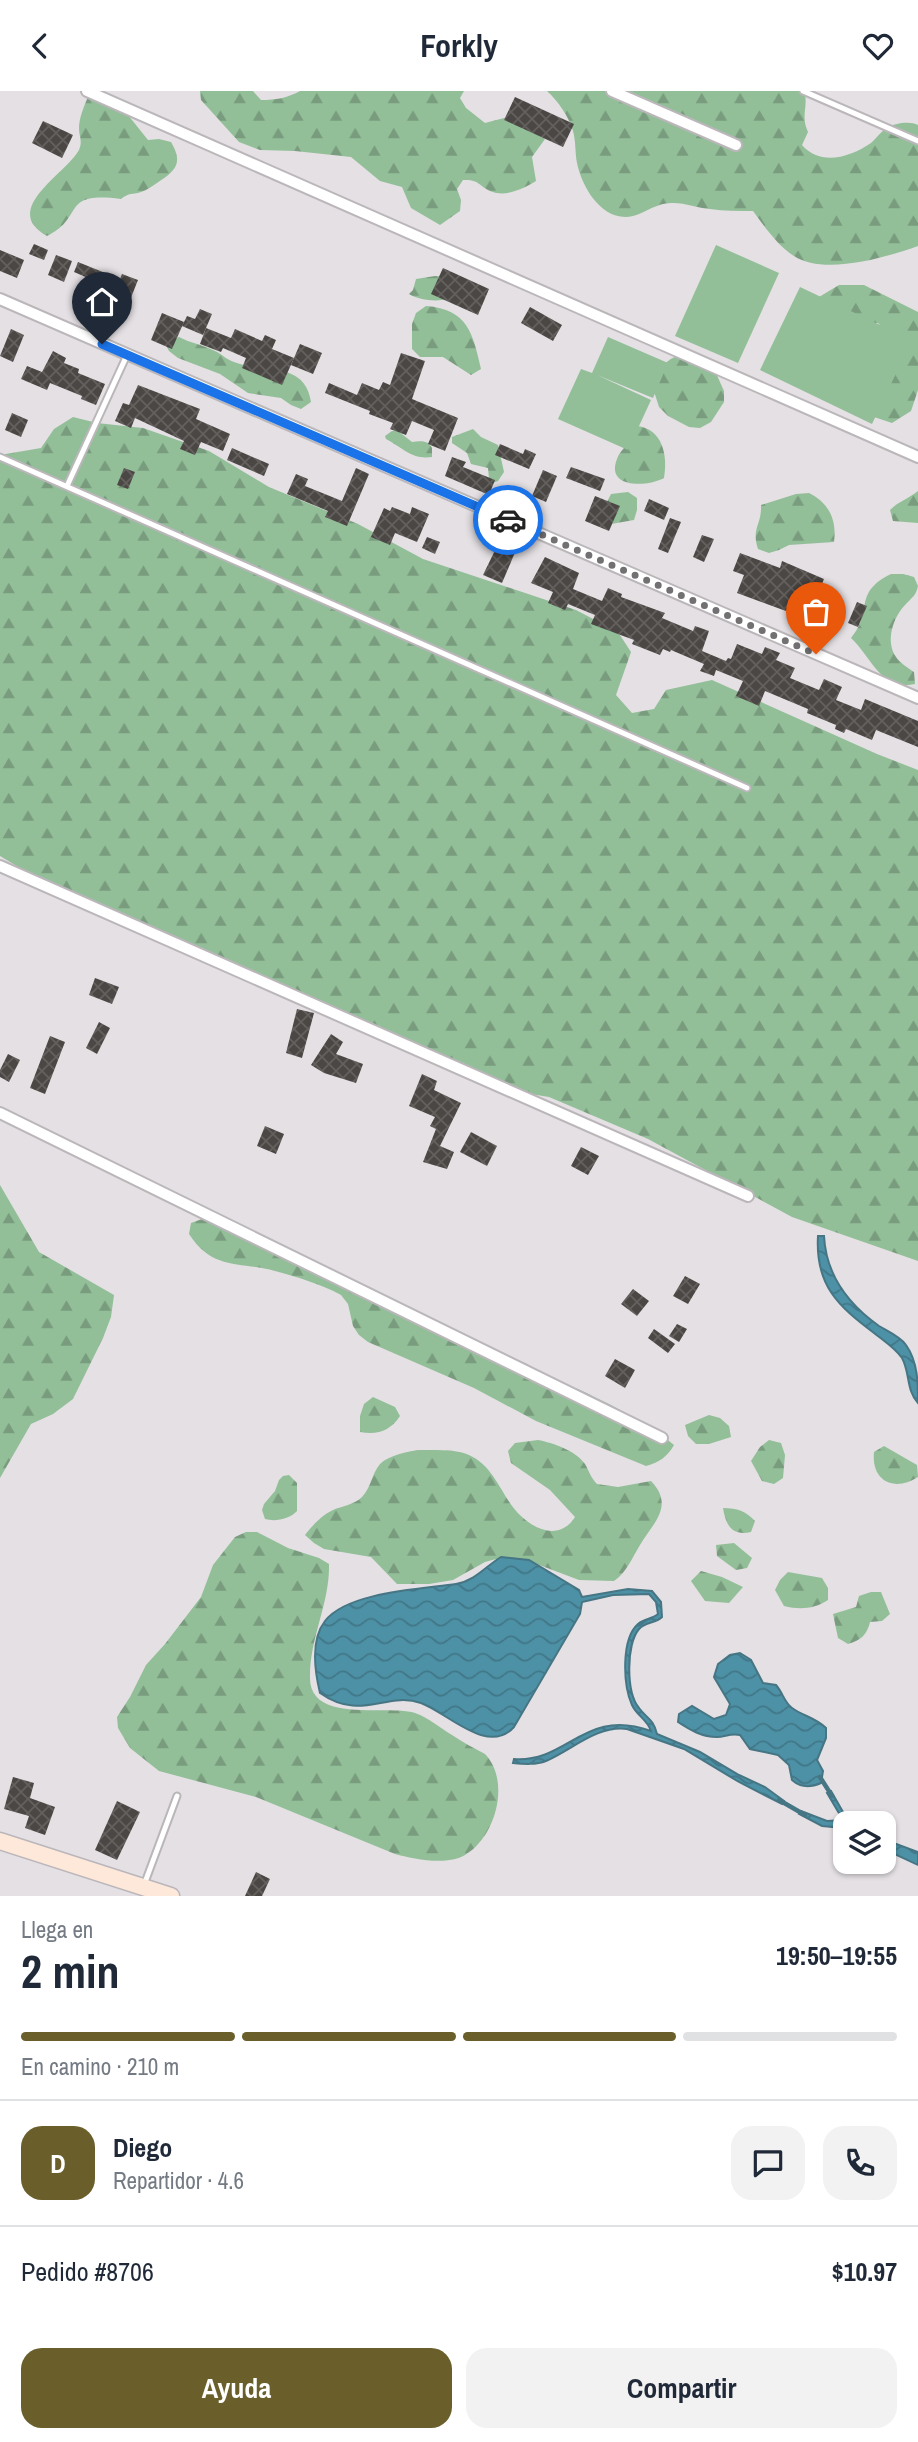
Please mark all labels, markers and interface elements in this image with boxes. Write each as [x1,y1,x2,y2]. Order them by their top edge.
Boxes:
text: Forkly [420,24,498,67]
icon: back [21,27,59,65]
icon: heart [859,27,897,65]
pin [72,272,132,344]
icon: home [83,283,121,321]
courier [473,485,543,555]
icon: car [489,501,527,539]
pin [786,582,846,654]
icon: bag [797,593,835,631]
map controls [833,1811,896,1874]
button: layers [833,1811,896,1874]
text: Llega en [21,1914,93,1945]
text: 19:50–19:55 [776,1938,897,1973]
text: 2 min [21,1940,120,2002]
text: En camino · 210 m [21,2051,179,2082]
button: chat [731,2126,805,2200]
button: phone [823,2126,897,2200]
text: Diego [113,2130,172,2165]
text: D [50,2146,66,2181]
text: Repartidor · 4.6 [113,2165,244,2196]
text: Pedido #8706 [21,2254,154,2289]
text: $10.97 [832,2254,897,2289]
button: Ayuda [21,2348,452,2428]
button: Compartir [466,2348,897,2428]

